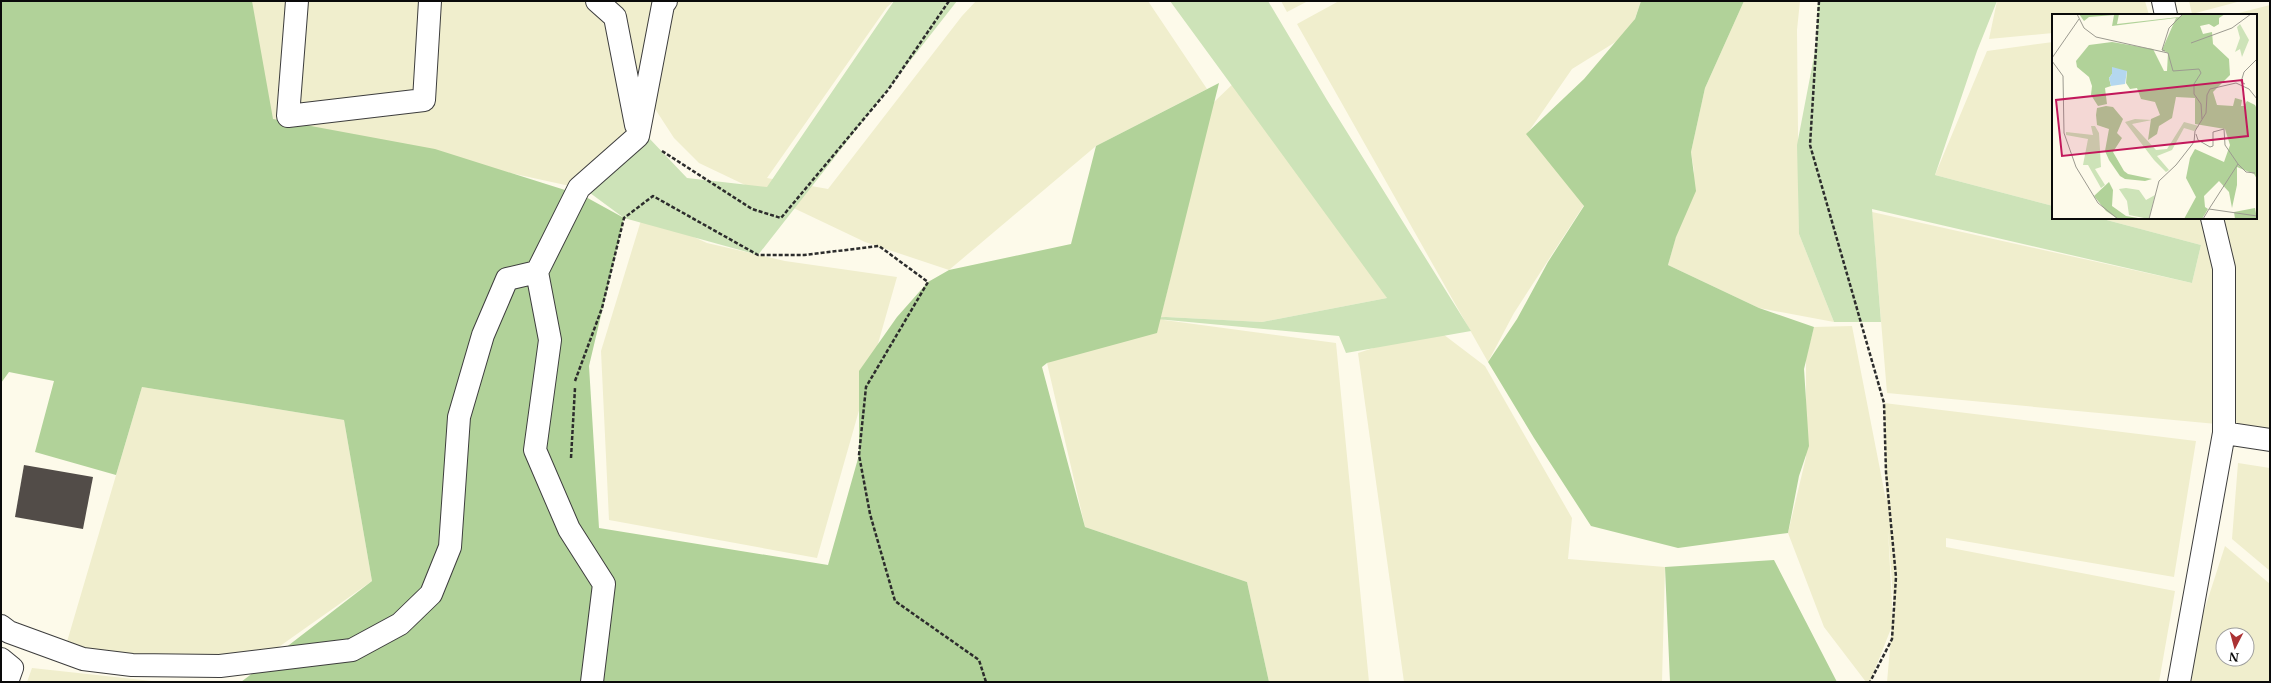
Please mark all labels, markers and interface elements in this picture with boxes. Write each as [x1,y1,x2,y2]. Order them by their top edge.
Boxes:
inset map [2052,14,2257,219]
north arrow [2215,627,2255,667]
text: N [2227,649,2240,664]

